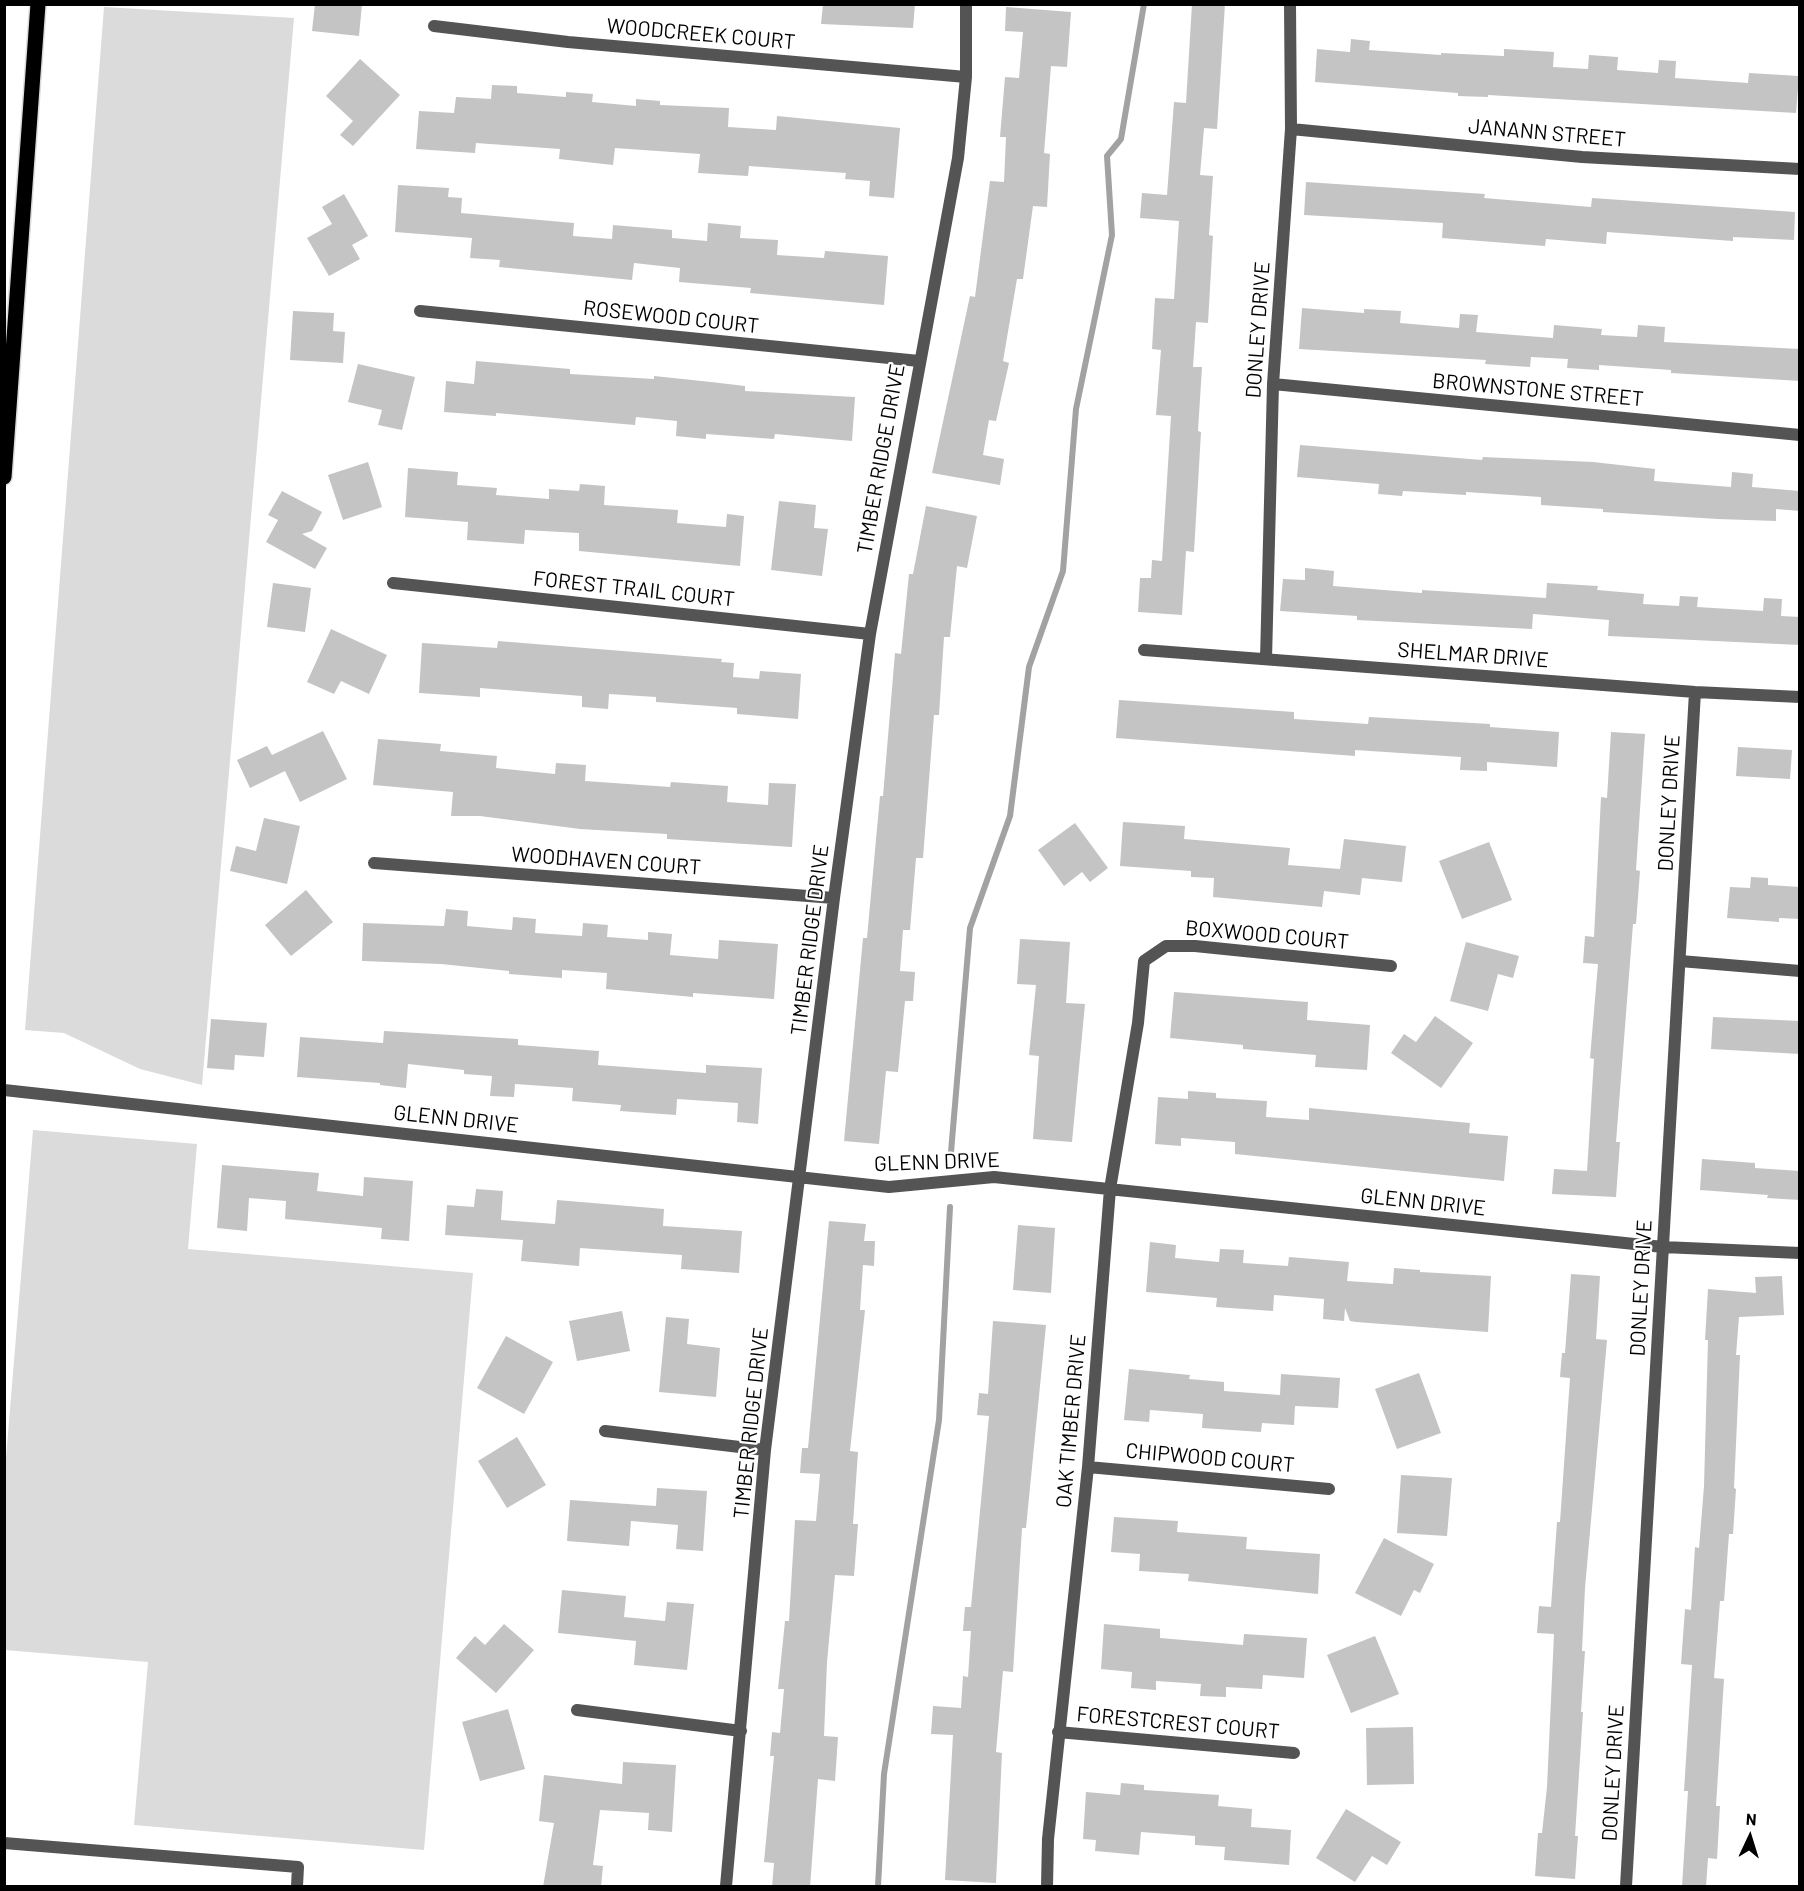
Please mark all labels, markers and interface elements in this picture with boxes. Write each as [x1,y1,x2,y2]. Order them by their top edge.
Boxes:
street label: WOODCREEK COURT [606,13,796,55]
street label: JANANN STREET [1467,114,1627,152]
street label: DONLEY DRIVE [1241,261,1275,399]
street label: ROSEWOOD COURT [582,295,760,339]
street label: TIMBER RIDGE DRIVE [852,362,910,556]
street label: BROWNSTONE STREET [1431,368,1645,412]
street label: FOREST TRAIL COURT [532,566,736,612]
street label: SHELMAR DRIVE [1397,637,1549,673]
street label: DONLEY DRIVE [1653,734,1685,872]
street label: WOODHAVEN COURT [510,842,702,880]
street label: TIMBER RIDGE DRIVE [786,843,834,1037]
street label: BOXWOOD COURT [1184,915,1350,955]
street label: GLENN DRIVE [392,1100,520,1138]
street label: GLENN DRIVE [874,1147,1000,1177]
street label: GLENN DRIVE [1359,1183,1487,1221]
street label: DONLEY DRIVE [1625,1219,1657,1357]
street label: TIMBER RIDGE DRIVE [728,1326,774,1520]
street label: OAK TIMBER DRIVE [1051,1333,1091,1509]
street label: CHIPWOOD COURT [1124,1438,1296,1478]
street label: FORESTCREST COURT [1075,1702,1281,1744]
street label: DONLEY DRIVE [1597,1704,1629,1842]
north arrow [1720,1807,1780,1867]
text: N [1745,1809,1757,1828]

